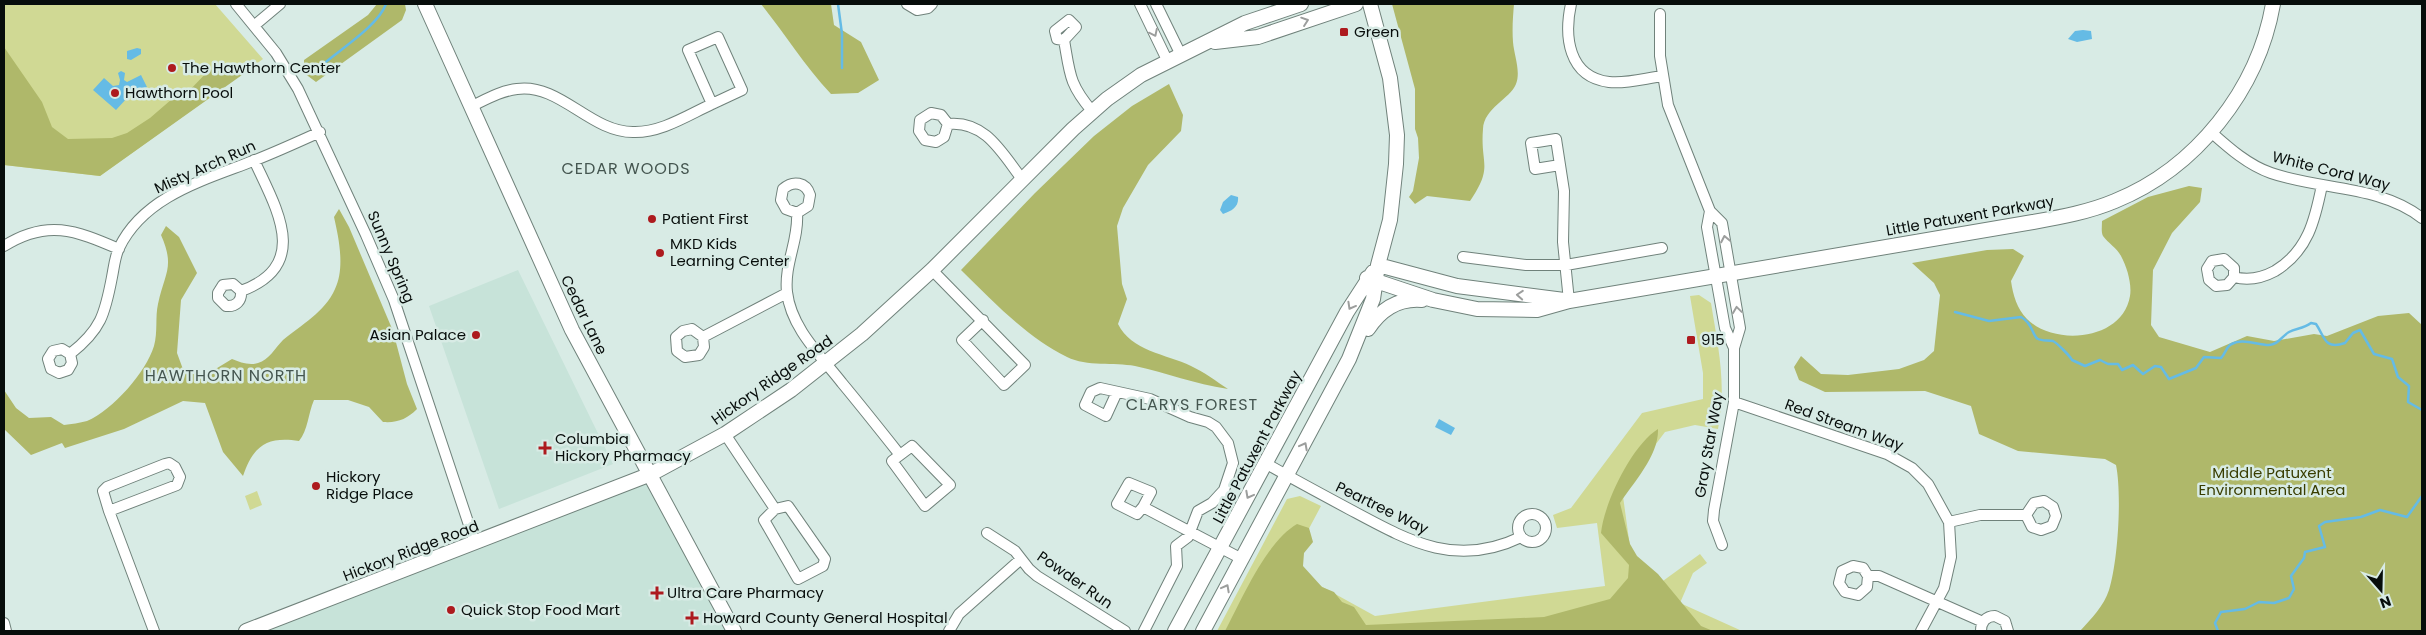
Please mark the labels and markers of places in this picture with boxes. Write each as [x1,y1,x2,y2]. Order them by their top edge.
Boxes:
place label: Green [1354,21,1399,42]
marker: Green [1338,26,1350,38]
place label: The Hawthorn Center [182,57,341,78]
marker: The Hawthorn Center [166,62,178,74]
place label: Hawthorn Pool [125,82,233,103]
marker: Hawthorn Pool [109,87,121,99]
place label: Patient First [662,208,748,229]
marker: Patient First [646,213,658,225]
place label: MKD Kids Learning Center [670,233,790,271]
marker: MKD Kids Learning Center [654,247,666,259]
place label: Asian Palace [370,324,466,345]
marker: Asian Palace [470,329,482,341]
place label: 915 [1701,329,1725,350]
marker: 915 [1685,334,1697,346]
place label: Columbia Hickory Pharmacy [555,428,691,466]
marker: Columbia Hickory Pharmacy [539,442,551,454]
place label: Hickory Ridge Place [326,466,413,504]
marker: Hickory Ridge Place [310,480,322,492]
place label: Ultra Care Pharmacy [667,582,824,603]
marker: Ultra Care Pharmacy [651,587,663,599]
place label: Quick Stop Food Mart [461,599,620,620]
marker: Quick Stop Food Mart [445,604,457,616]
place label: Howard County General Hospital [703,607,948,628]
marker: Howard County General Hospital [685,611,699,625]

